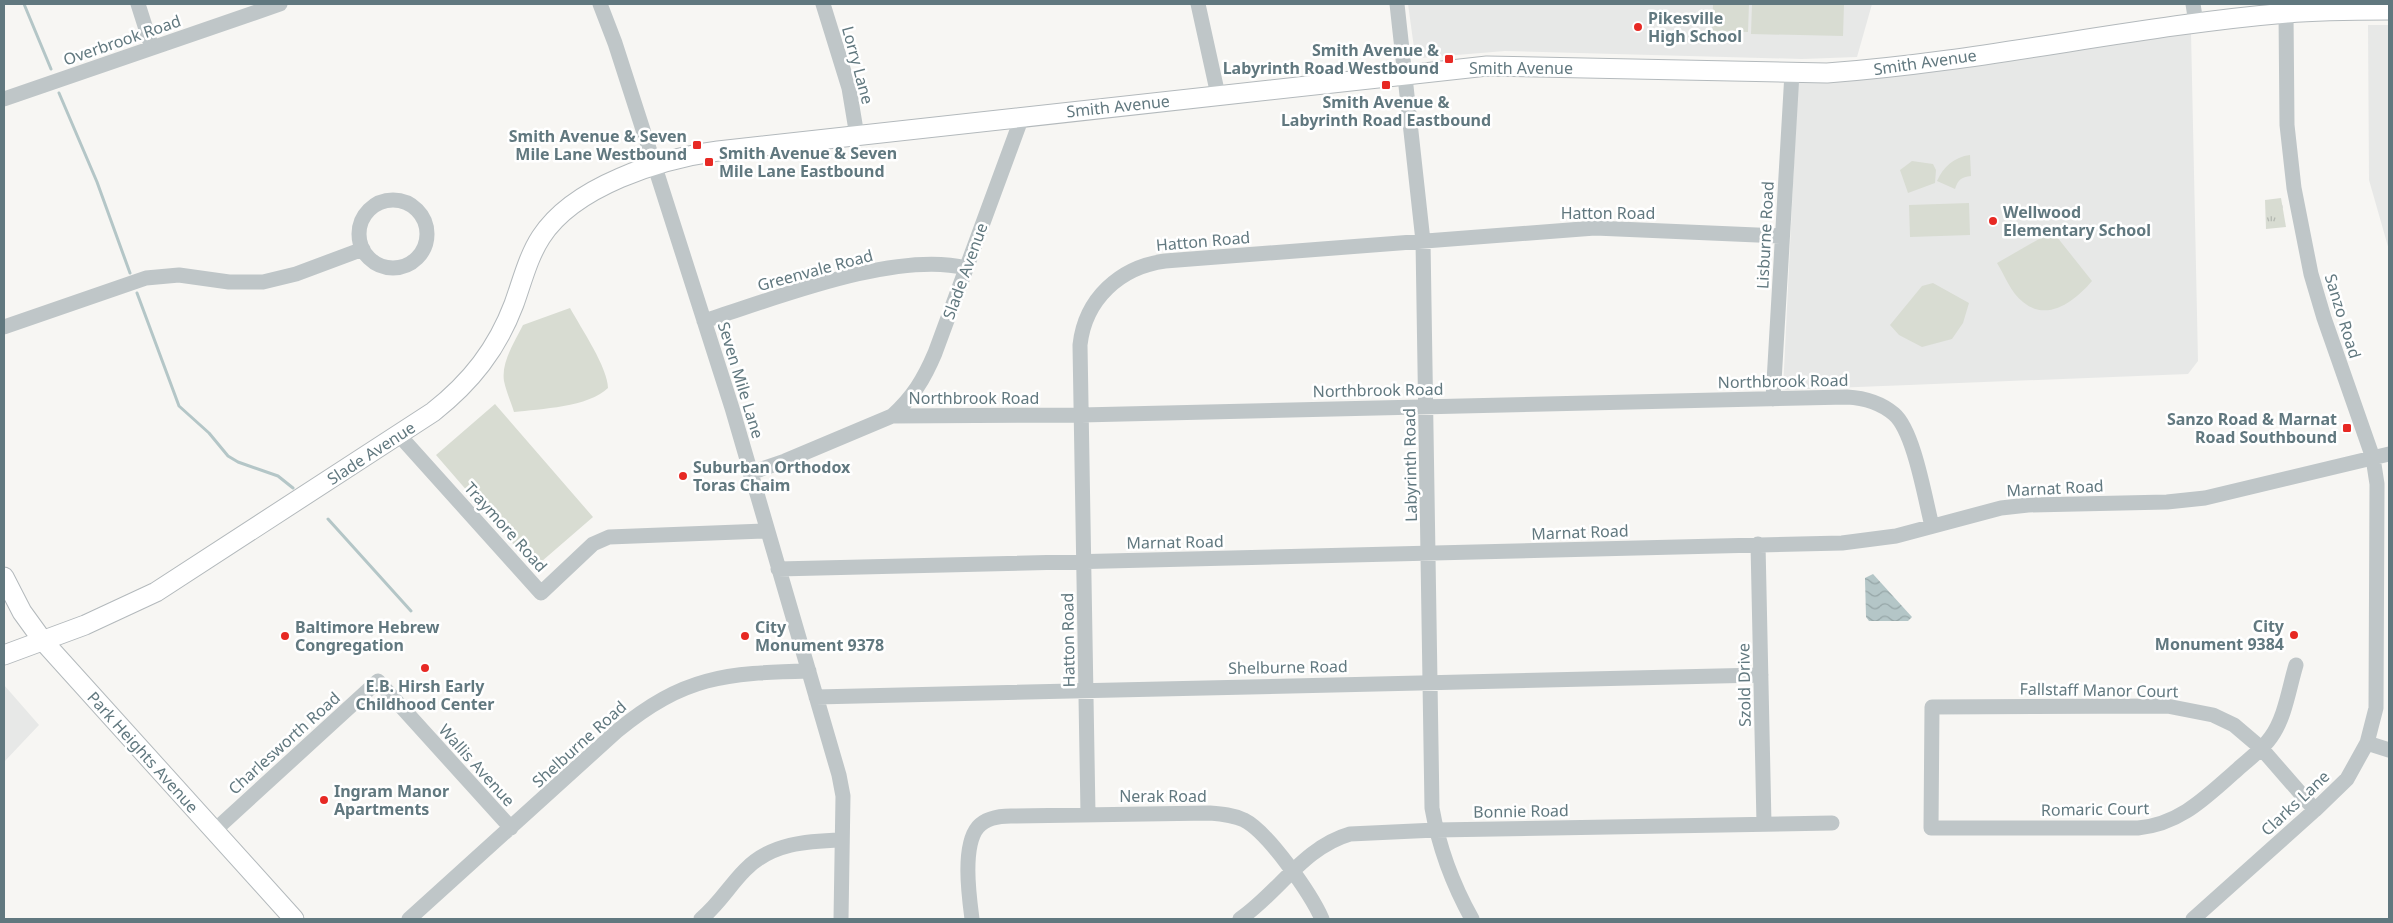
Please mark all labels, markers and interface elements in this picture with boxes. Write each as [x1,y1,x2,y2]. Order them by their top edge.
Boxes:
place label: Pikesville High School [1648,7,1742,47]
street label: Overbrook Road [60,10,184,70]
marker: Pikesville High School [1632,21,1644,33]
street label: Lorry Lane [837,24,879,106]
place label: Smith Avenue & Labyrinth Road Westbound [1223,39,1439,79]
street label: Smith Avenue [1872,44,1978,80]
marker: Smith Avenue & Labyrinth Road Westbound [1443,53,1455,65]
street label: Smith Avenue [1469,57,1573,79]
marker: Smith Avenue & Labyrinth Road Eastbound [1380,79,1392,91]
street label: Smith Avenue [1065,90,1171,122]
place label: Smith Avenue & Labyrinth Road Eastbound [1281,91,1491,131]
place label: Smith Avenue & Seven Mile Lane Westbound [509,125,687,165]
marker: Smith Avenue & Seven Mile Lane Westbound [691,139,703,151]
place label: Smith Avenue & Seven Mile Lane Eastbound [719,142,897,182]
marker: Smith Avenue & Seven Mile Lane Eastbound [703,156,715,168]
street label: Lisburne Road [1751,180,1779,290]
place label: Wellwood Elementary School [2003,201,2151,241]
street label: Hatton Road [1561,202,1655,224]
marker: Wellwood Elementary School [1987,215,1999,227]
street label: Slade Avenue [937,220,993,322]
street label: Hatton Road [1155,226,1251,256]
street label: Greenvale Road [755,244,875,296]
street label: Sanzo Road [2320,271,2366,361]
street label: Seven Mile Lane [713,319,769,441]
street label: Northbrook Road [1717,369,1849,393]
street label: Northbrook Road [1312,378,1444,402]
street label: Northbrook Road [909,387,1039,409]
street label: Labyrinth Road [1398,408,1422,522]
place label: Sanzo Road & Marnat Road Southbound [2167,408,2337,448]
street label: Slade Avenue [323,416,419,490]
marker: Sanzo Road & Marnat Road Southbound [2341,422,2353,434]
place label: Suburban Orthodox Toras Chaim [693,456,851,496]
marker: Suburban Orthodox Toras Chaim [677,470,689,482]
street label: Marnat Road [2006,474,2104,502]
street label: Traymore Road [460,477,552,577]
street label: Marnat Road [1531,519,1629,545]
street label: Marnat Road [1126,530,1224,554]
street label: Hatton Road [1056,593,1080,687]
place label: City Monument 9384 [2155,615,2285,655]
place label: Baltimore Hebrew Congregation [295,616,440,656]
place label: City Monument 9378 [755,616,884,656]
marker: City Monument 9384 [2288,629,2300,641]
marker: Baltimore Hebrew Congregation [279,630,291,642]
marker: City Monument 9378 [739,630,751,642]
street label: Szold Drive [1732,643,1756,727]
street label: Shelburne Road [1228,655,1348,679]
marker: E.B. Hirsh Early Childhood Center [419,662,431,674]
place label: E.B. Hirsh Early Childhood Center [356,675,494,715]
street label: Fallstaff Manor Court [2019,678,2179,702]
street label: Park Heights Avenue [82,686,204,818]
street label: Charlesworth Road [223,687,345,799]
street label: Shelburne Road [527,696,631,792]
street label: Wallis Avenue [434,719,520,811]
street label: Clarks Lane [2256,765,2334,841]
place label: Ingram Manor Apartments [334,780,449,820]
street label: Nerak Road [1119,785,1207,807]
marker: Ingram Manor Apartments [318,794,330,806]
street label: Romaric Court [2041,797,2150,821]
street label: Bonnie Road [1473,799,1569,823]

